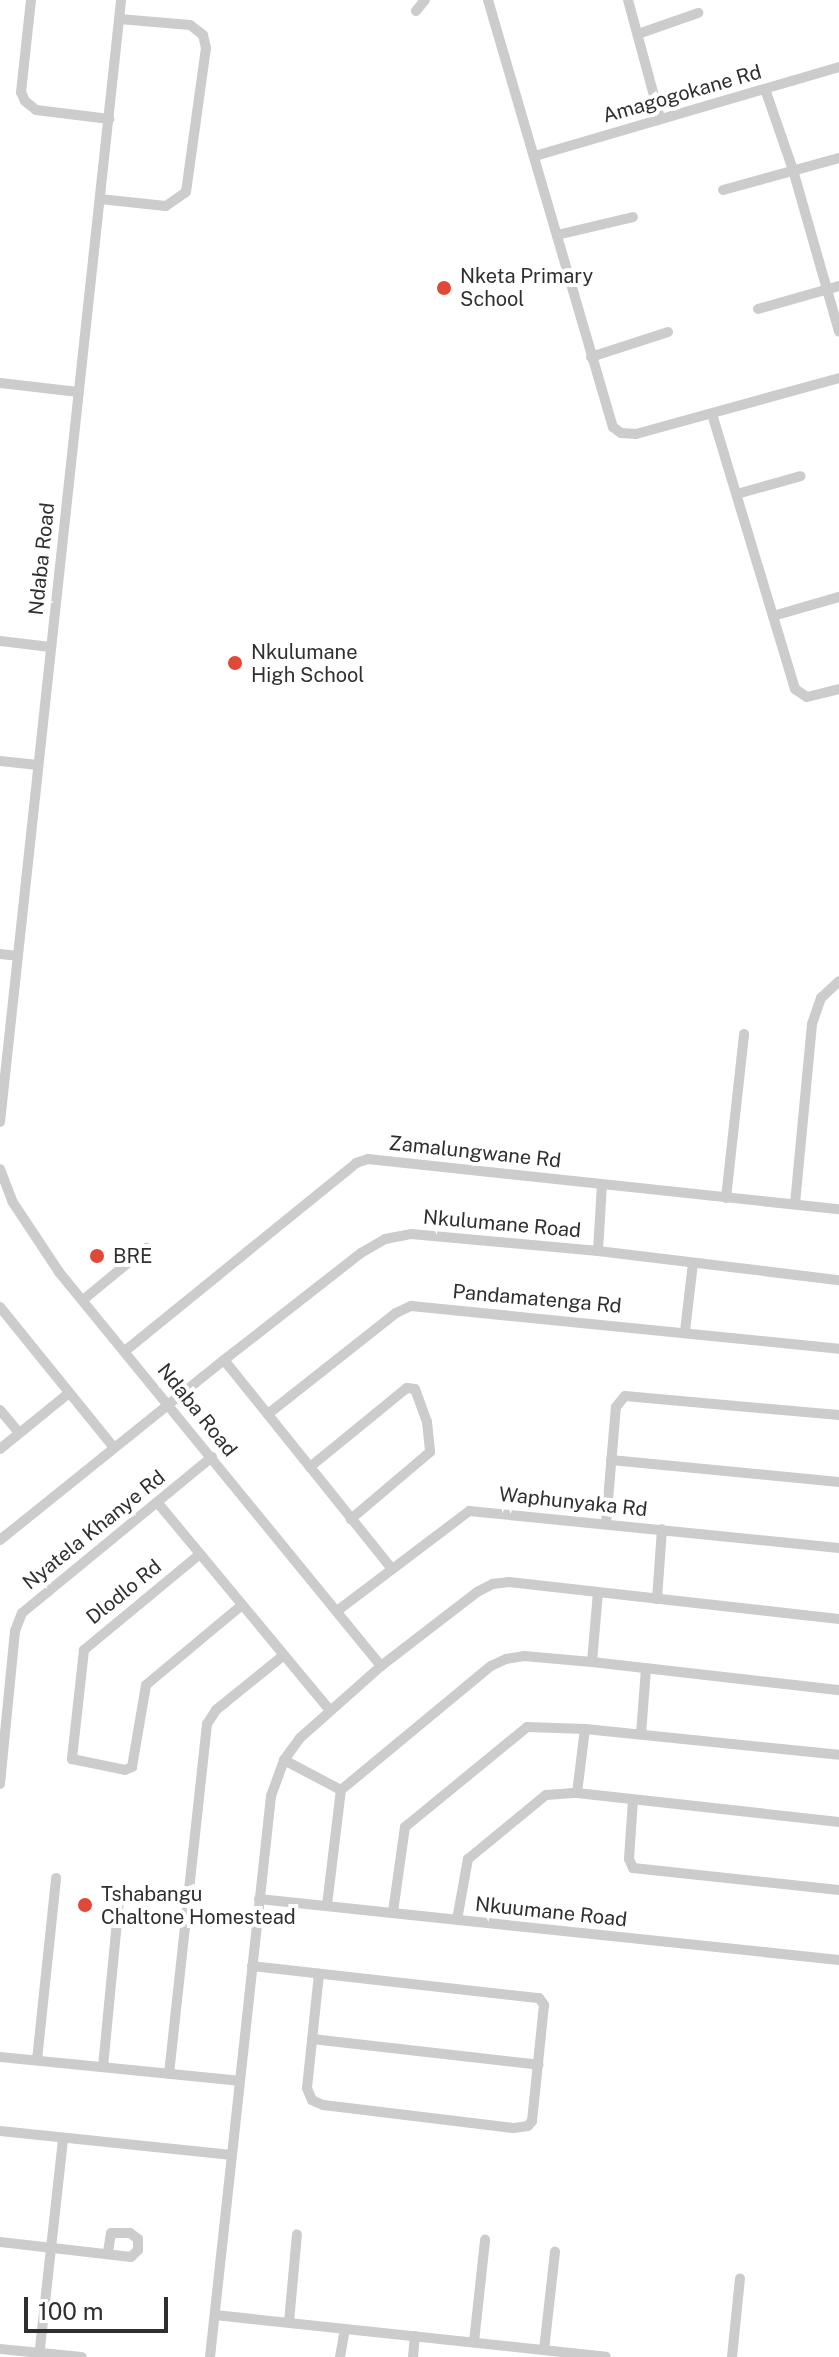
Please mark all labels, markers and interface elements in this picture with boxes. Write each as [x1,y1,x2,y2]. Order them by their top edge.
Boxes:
street label: Amagogokane Rd [600,60,764,128]
place label: Nketa Primary School [460,264,593,311]
marker: Nketa Primary School [435,279,453,297]
street label: Ndaba Road [24,502,60,616]
place label: Nkulumane High School [251,640,364,687]
marker: Nkulumane High School [226,654,244,672]
street label: Zamalungwane Rd [388,1131,562,1173]
street label: Nkulumane Road [422,1205,582,1243]
place label: BRE [113,1244,152,1268]
marker: BRE [88,1247,106,1265]
street label: Pandamatenga Rd [451,1280,623,1318]
street label: Ndaba Road [152,1359,242,1461]
street label: Nyatela Khanye Rd [18,1465,170,1595]
street label: Waphunyaka Rd [498,1482,648,1522]
street label: Dlodlo Rd [82,1554,166,1630]
place label: Tshabangu Chaltone Homestead [101,1882,296,1929]
street label: Nkuumane Road [474,1892,628,1932]
marker: Tshabangu Chaltone Homestead [76,1896,94,1914]
scale bar [28,2281,172,2331]
text: 100 m [38,2297,104,2325]

